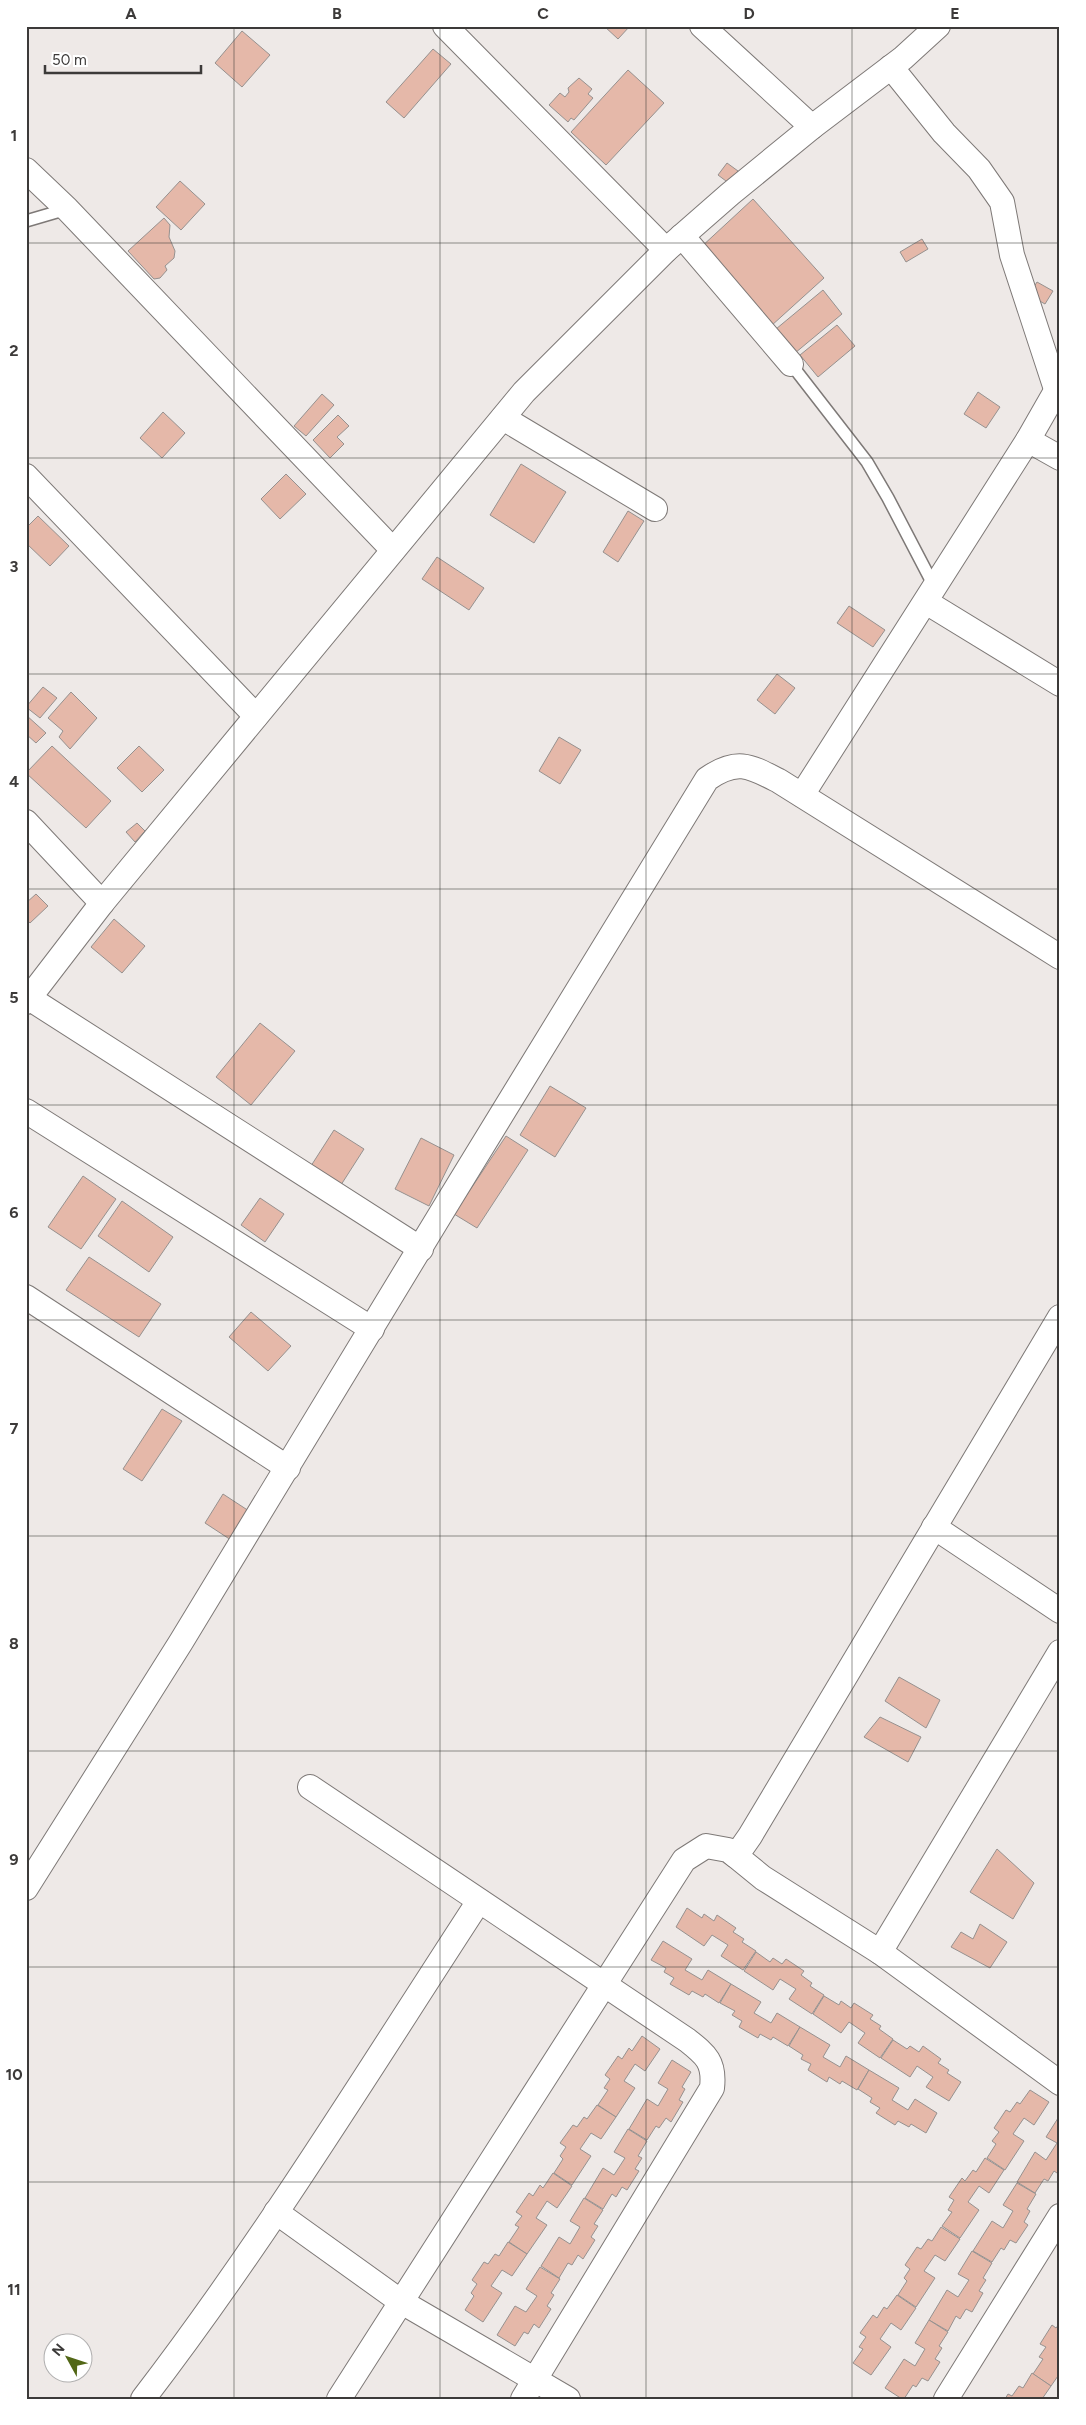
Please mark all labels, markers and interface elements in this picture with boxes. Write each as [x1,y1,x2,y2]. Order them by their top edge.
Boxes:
text: A [125,4,137,23]
text: B [332,4,342,23]
text: C [537,4,549,23]
text: D [743,4,755,23]
text: E [950,4,960,23]
scale bar [45,42,201,74]
text: 50 m [52,51,87,69]
text: 1 [11,126,17,145]
text: 2 [9,341,19,360]
text: 3 [10,557,19,576]
text: 4 [9,772,19,791]
text: 5 [9,988,19,1007]
text: 6 [9,1203,19,1222]
text: 7 [10,1419,19,1438]
text: 8 [9,1634,19,1653]
text: 9 [9,1850,19,1869]
text: 10 [5,2065,23,2084]
text: 11 [7,2280,21,2299]
north arrow [42,2332,92,2382]
text: N [48,2340,68,2360]

